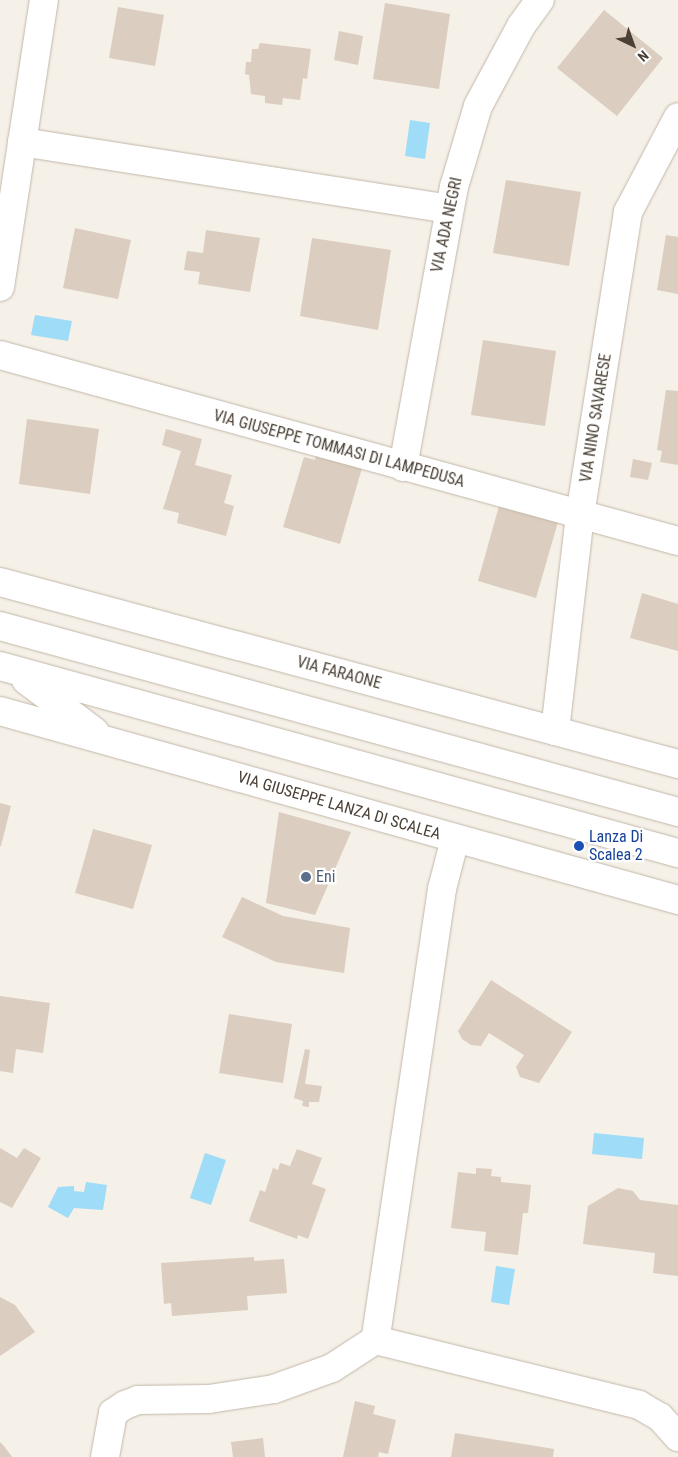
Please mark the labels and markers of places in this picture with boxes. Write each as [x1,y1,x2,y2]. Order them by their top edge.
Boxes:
place label: Lanza Di Scalea 2 [589,827,643,865]
marker: Lanza Di Scalea 2 [573,840,585,852]
place label: Eni [316,867,335,887]
marker: Eni [300,871,312,883]

